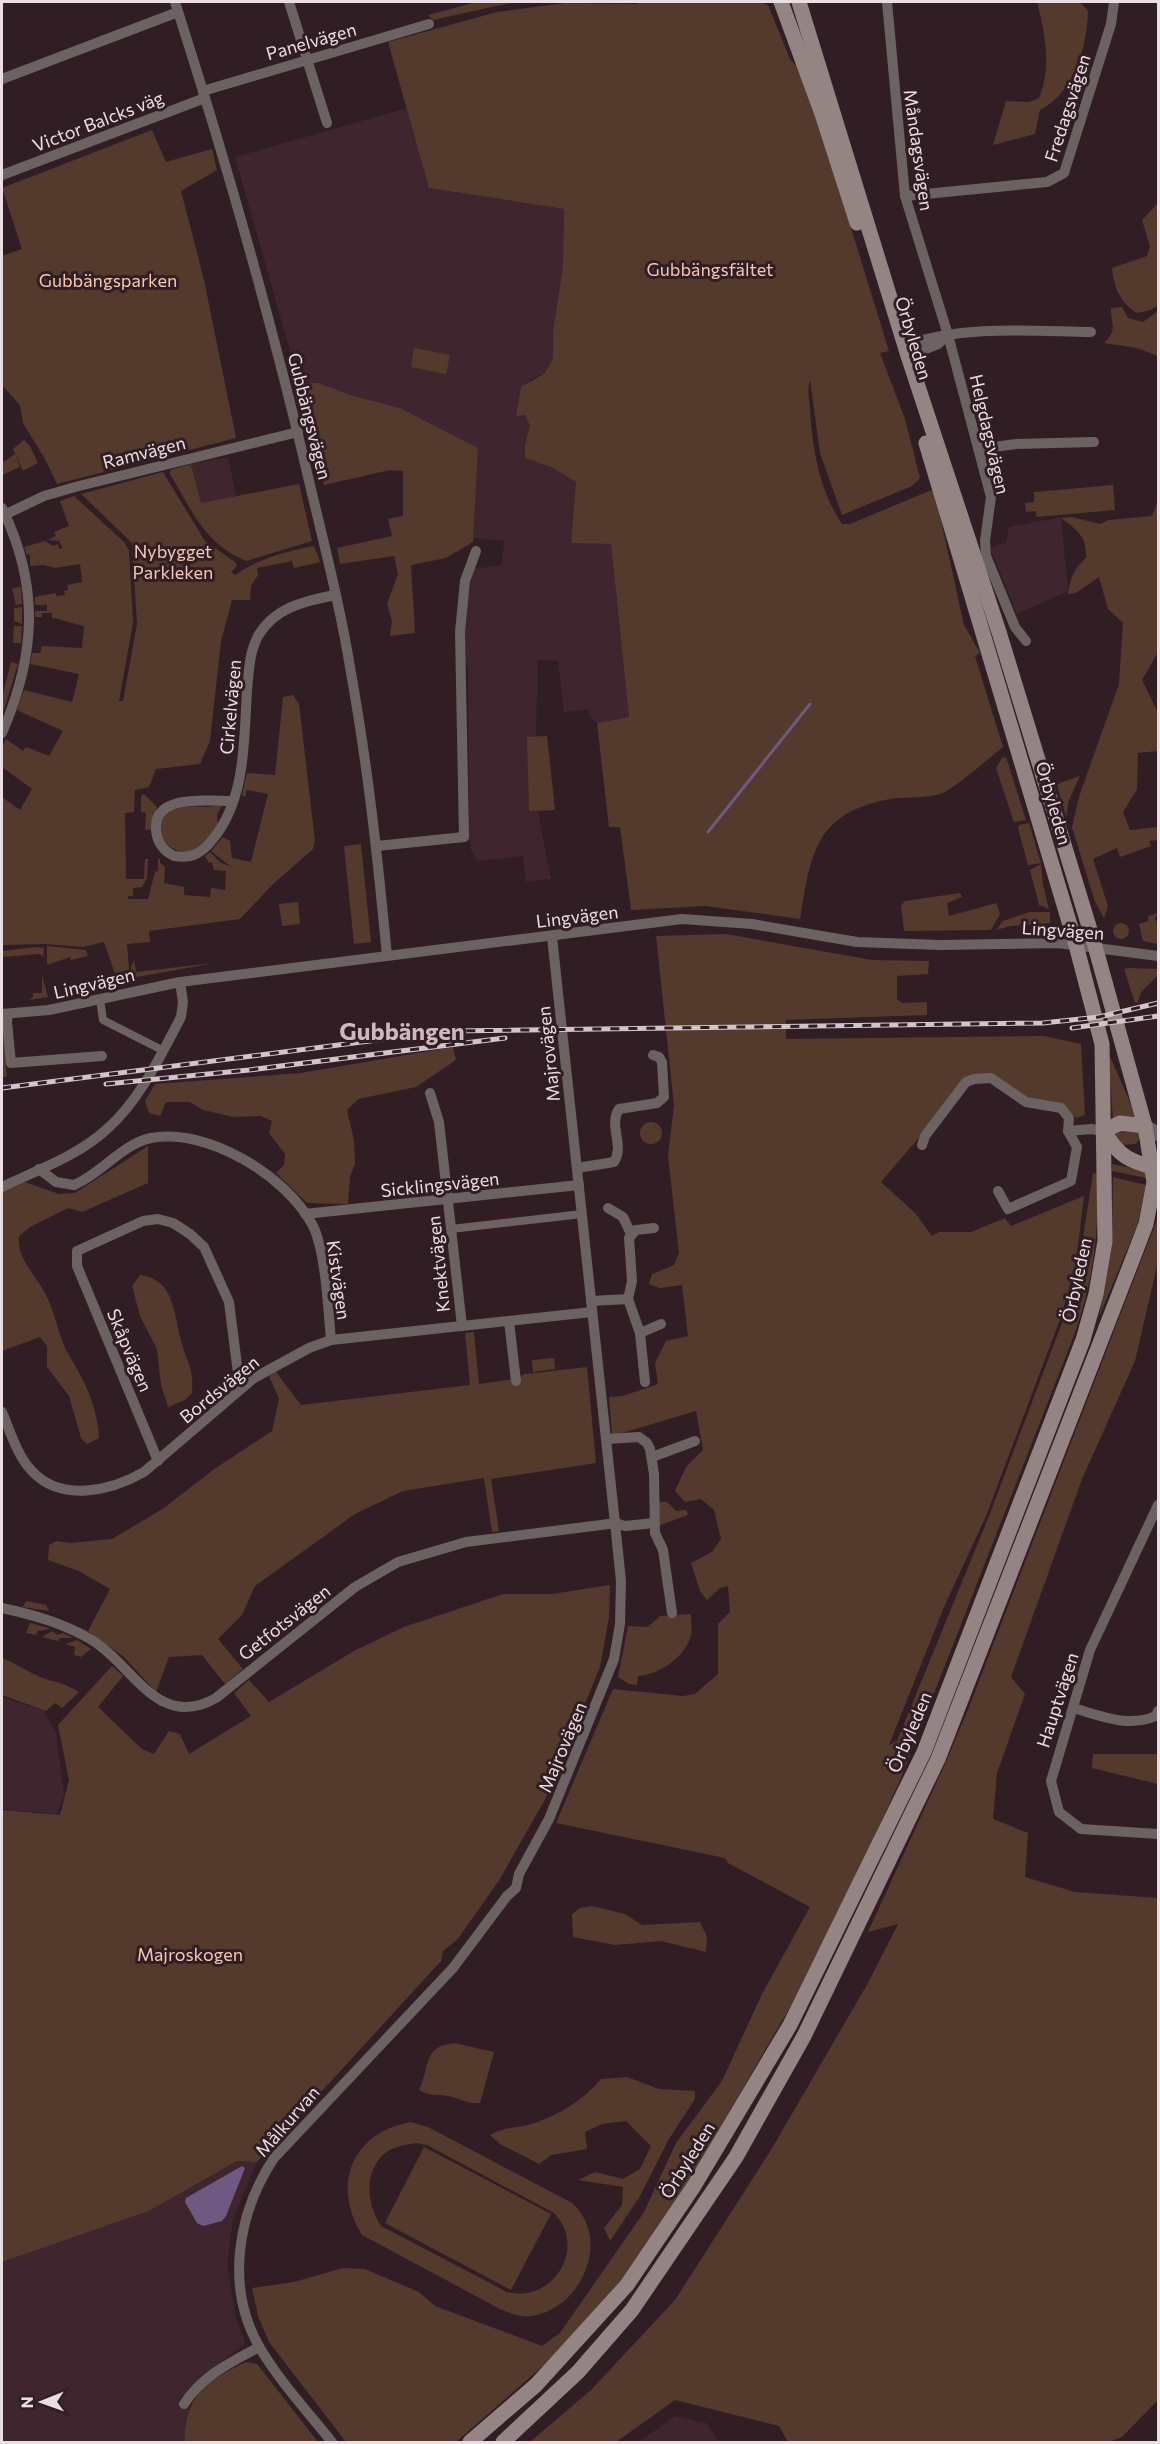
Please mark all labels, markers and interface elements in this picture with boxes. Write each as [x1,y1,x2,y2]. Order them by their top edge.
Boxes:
street label: Panelvägen [263,18,359,64]
street label: Fredagsvägen [1039,51,1095,165]
street label: Victor Balcks väg [29,86,167,156]
street label: Måndagsvägen [900,88,938,212]
park label: Gubbängsfältet [647,258,773,280]
park label: Gubbängsparken [39,269,177,291]
street label: Örbyleden [891,294,937,382]
street label: Gubbängsvägen [284,350,336,482]
street label: Helgdagsvägen [966,372,1014,496]
street label: Ramvägen [100,431,188,473]
park label: Nybygget Parkleken [133,540,213,583]
street label: Cirkelvägen [215,659,245,755]
street label: Örbyleden [1032,759,1076,847]
street label: Lingvägen [535,900,619,932]
street label: Lingvägen [1021,916,1105,944]
street label: Lingvägen [51,963,137,1003]
street label: Majrovägen [532,1005,564,1103]
district label: Gubbängen [339,1016,465,1045]
street label: Sicklingsvägen [380,1167,500,1201]
street label: Knektvägen [422,1215,454,1313]
street label: Örbyleden [1056,1236,1096,1324]
street label: Kistvägen [323,1239,355,1321]
street label: Skåpvägen [103,1305,157,1395]
street label: Bordsvägen [175,1350,263,1428]
street label: Getfotsvägen [234,1579,334,1665]
street label: Hauptvägen [1031,1650,1083,1750]
street label: Örbyleden [882,1688,936,1776]
street label: Majrovägen [533,1698,591,1796]
park label: Majroskogen [137,1943,243,1965]
street label: Målkurvan [250,2081,324,2161]
street label: Örbyleden [655,2118,719,2202]
north arrow [12,2372,72,2432]
text: N [17,2396,36,2408]

